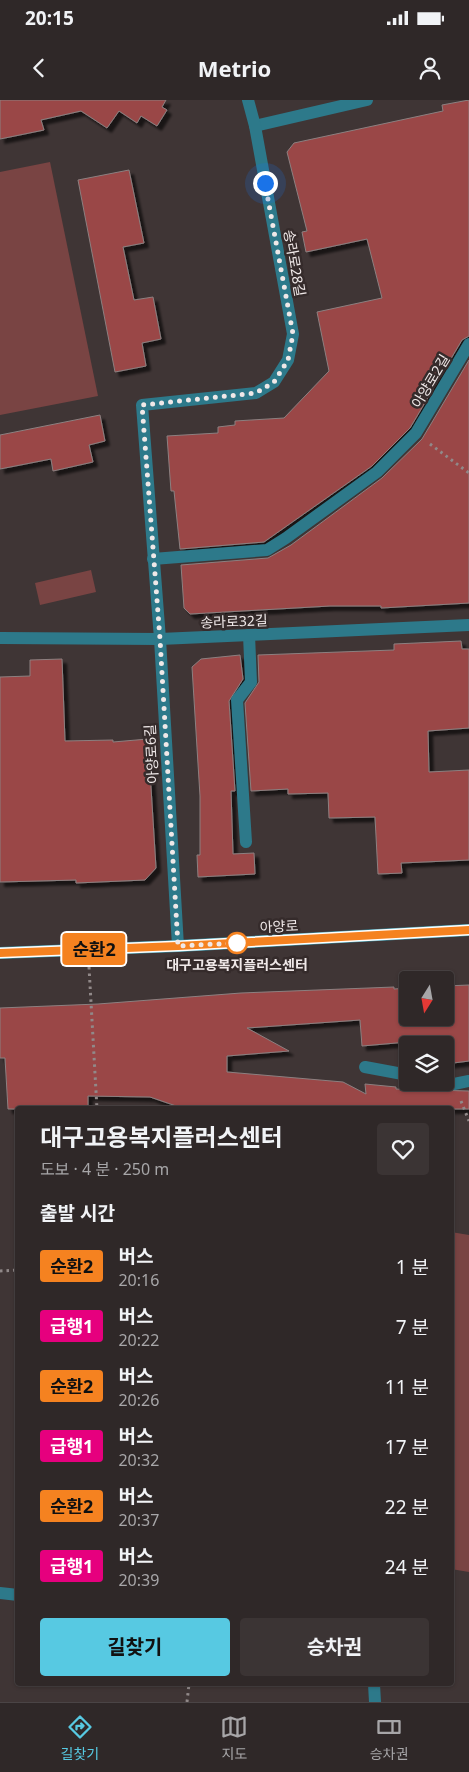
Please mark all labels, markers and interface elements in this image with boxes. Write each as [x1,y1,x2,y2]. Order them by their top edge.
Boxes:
text: 20:15 [25,5,74,31]
text: Metrio [198,53,271,83]
icon: back [25,54,53,82]
icon: person [416,54,444,82]
your location [253,171,278,196]
street label: 송라로28길 [280,228,310,298]
street label: 아양로2길 [407,351,453,411]
street label: 송라로32길 [200,610,268,632]
street label: 아양로6길 [140,724,162,784]
street label: 아양로 [259,915,299,936]
marker: 대구고용복지플러스센터 [226,932,248,954]
line badge: 순환2 [65,933,123,965]
text: 순환2 [72,937,116,961]
place label: 대구고용복지플러스센터 [166,955,308,974]
north arrow [399,971,454,1026]
map controls [399,971,454,1091]
button: layers [399,1036,454,1091]
text: 대구고용복지플러스센터 [40,1120,283,1153]
button: heart [377,1123,429,1175]
text: 도보 · 4 분 · 250 m [40,1158,169,1180]
text: 출발 시간 [40,1200,115,1226]
text: 버스 [118,1243,153,1269]
text: 순환2 [50,1254,93,1278]
text: 1 분 [396,1254,429,1280]
text: 20:16 [118,1269,159,1291]
text: 버스 [118,1303,153,1329]
text: 급행1 [50,1314,93,1338]
text: 7 분 [396,1314,429,1340]
text: 20:22 [118,1329,159,1351]
text: 버스 [118,1363,153,1389]
text: 순환2 [50,1374,93,1398]
text: 11 분 [385,1374,429,1400]
text: 20:26 [118,1389,159,1411]
text: 버스 [118,1423,153,1449]
text: 급행1 [50,1434,93,1458]
text: 17 분 [385,1434,429,1460]
text: 20:32 [118,1449,159,1471]
text: 버스 [118,1483,153,1509]
text: 순환2 [50,1494,93,1518]
text: 22 분 [385,1494,429,1520]
text: 20:37 [118,1509,159,1531]
text: 버스 [118,1543,153,1569]
text: 급행1 [50,1554,93,1578]
text: 24 분 [385,1554,429,1580]
text: 20:39 [118,1569,159,1591]
button: 길찾기 [40,1618,230,1676]
button: 승차권 [240,1618,429,1676]
tab: 길찾기 [61,1713,99,1763]
tab: 지도 [220,1713,248,1763]
tab: 승차권 [370,1713,408,1763]

